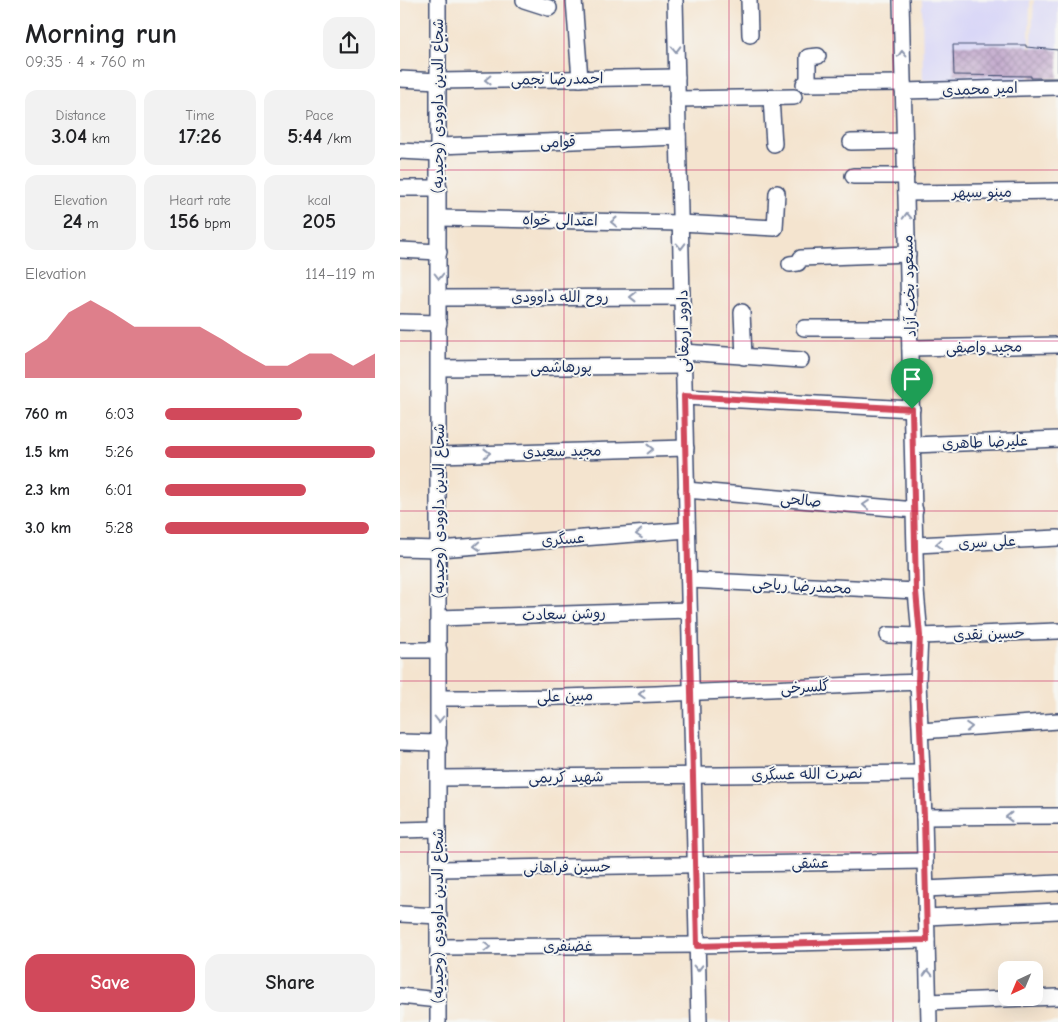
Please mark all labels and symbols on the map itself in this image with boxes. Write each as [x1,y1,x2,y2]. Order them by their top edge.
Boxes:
street label: شجاع الدین داوودی (وحیدیه) [429,18,448,194]
one-way arrow [671,45,681,53]
one-way arrow [897,50,907,58]
street label: احمدرضا نجمی [511,69,603,90]
one-way arrow [484,75,492,85]
street label: امیر محمدی [942,79,1018,99]
street label: قوامی [540,132,576,153]
street label: مینو سپهر [950,182,1012,203]
street label: اعتدالی خواه [522,210,598,231]
one-way arrow [902,212,912,220]
one-way arrow [610,216,618,227]
street label: مسعود بخت آزاد [898,235,921,337]
one-way arrow [676,242,686,250]
one-way arrow [434,272,444,280]
street label: روح الله داوودی [511,288,609,307]
street label: داوود ارمغانی [673,289,694,373]
one-way arrow [629,292,637,302]
street label: مجید واصفی [946,337,1022,358]
street label: پورهاشمی [530,358,592,377]
pin [891,358,933,409]
street label: شجاع الدین داوودی (وحیدیه) [430,423,449,599]
street label: علیرضا طاهری [942,432,1028,452]
street label: مجید سعیدی [522,441,602,461]
one-way arrow [646,444,654,454]
one-way arrow [484,448,492,459]
street label: صالحی [780,489,822,512]
one-way arrow [862,500,870,511]
one-way arrow [635,528,643,539]
street label: عسگری [541,529,585,549]
street label: علی سری [958,532,1016,553]
one-way arrow [935,539,943,549]
one-way arrow [473,540,481,551]
street label: محمدرضا ریاحی [752,574,852,599]
street label: روشن سعادت [522,604,606,624]
street label: حسین نقدی [953,624,1025,644]
street label: گلسرخی [780,677,830,698]
street label: مبین علی [537,686,593,707]
one-way arrow [638,689,646,699]
one-way arrow [434,715,444,723]
one-way arrow [966,722,974,733]
street label: نصرت الله عسگری [751,764,863,784]
street label: شهید کریمی [528,767,604,788]
one-way arrow [1005,811,1013,822]
street label: شجاع الدین داوودی (وحیدیه) [429,828,448,1004]
street label: عشقی [791,854,829,873]
street label: حسین فراهانی [523,857,611,878]
street label: غضنفری [543,937,593,955]
one-way arrow [484,942,491,952]
north arrow [998,961,1042,1006]
one-way arrow [693,965,703,973]
one-way arrow [922,969,933,977]

